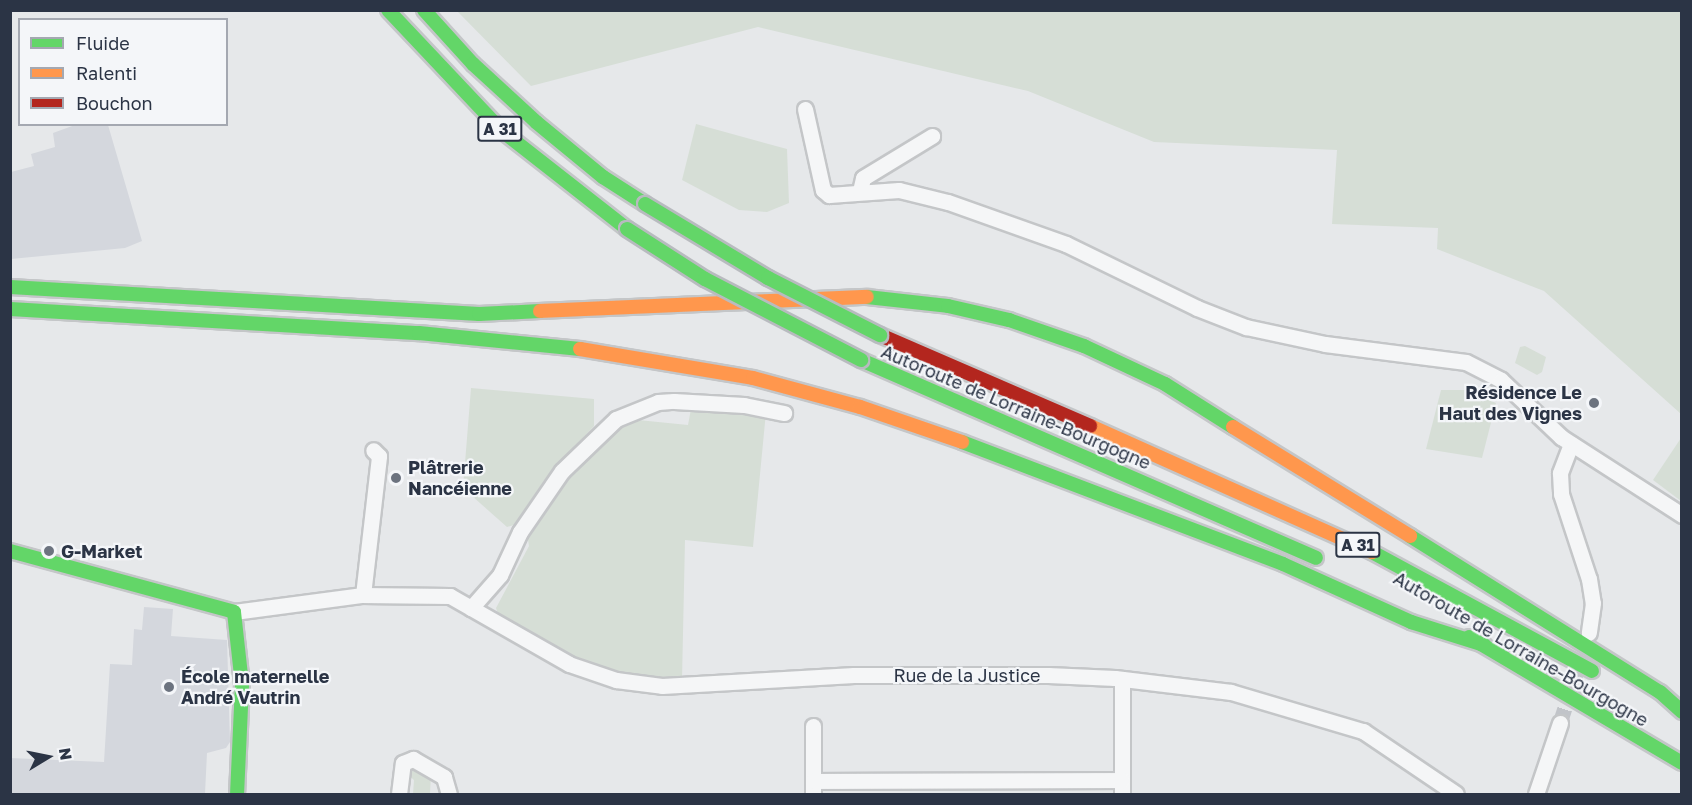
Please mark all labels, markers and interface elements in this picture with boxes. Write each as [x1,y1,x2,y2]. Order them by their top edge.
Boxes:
legend [18,18,228,126]
text: Fluide [76,32,130,54]
text: Ralenti [76,62,137,84]
text: Bouchon [76,92,153,114]
road number: A 31 [476,116,524,142]
street label: Autoroute de Lorraine-Bourgogne [878,340,1154,474]
place label: Résidence Le Haut des Vignes [1439,382,1582,424]
marker: Résidence Le Haut des Vignes [1587,396,1601,410]
place label: Plâtrerie Nancéienne [408,457,512,500]
marker: Plâtrerie Nancéienne [389,471,403,485]
road number: A 31 [1334,532,1382,558]
place label: G-Market [61,540,142,562]
marker: G-Market [42,544,56,558]
street label: Autoroute de Lorraine-Bourgogne [1390,567,1652,731]
street label: Rue de la Justice [894,664,1040,686]
place label: École maternelle André Vautrin [181,666,329,708]
marker: École maternelle André Vautrin [162,680,176,694]
north arrow [18,727,78,787]
text: N [55,746,77,762]

